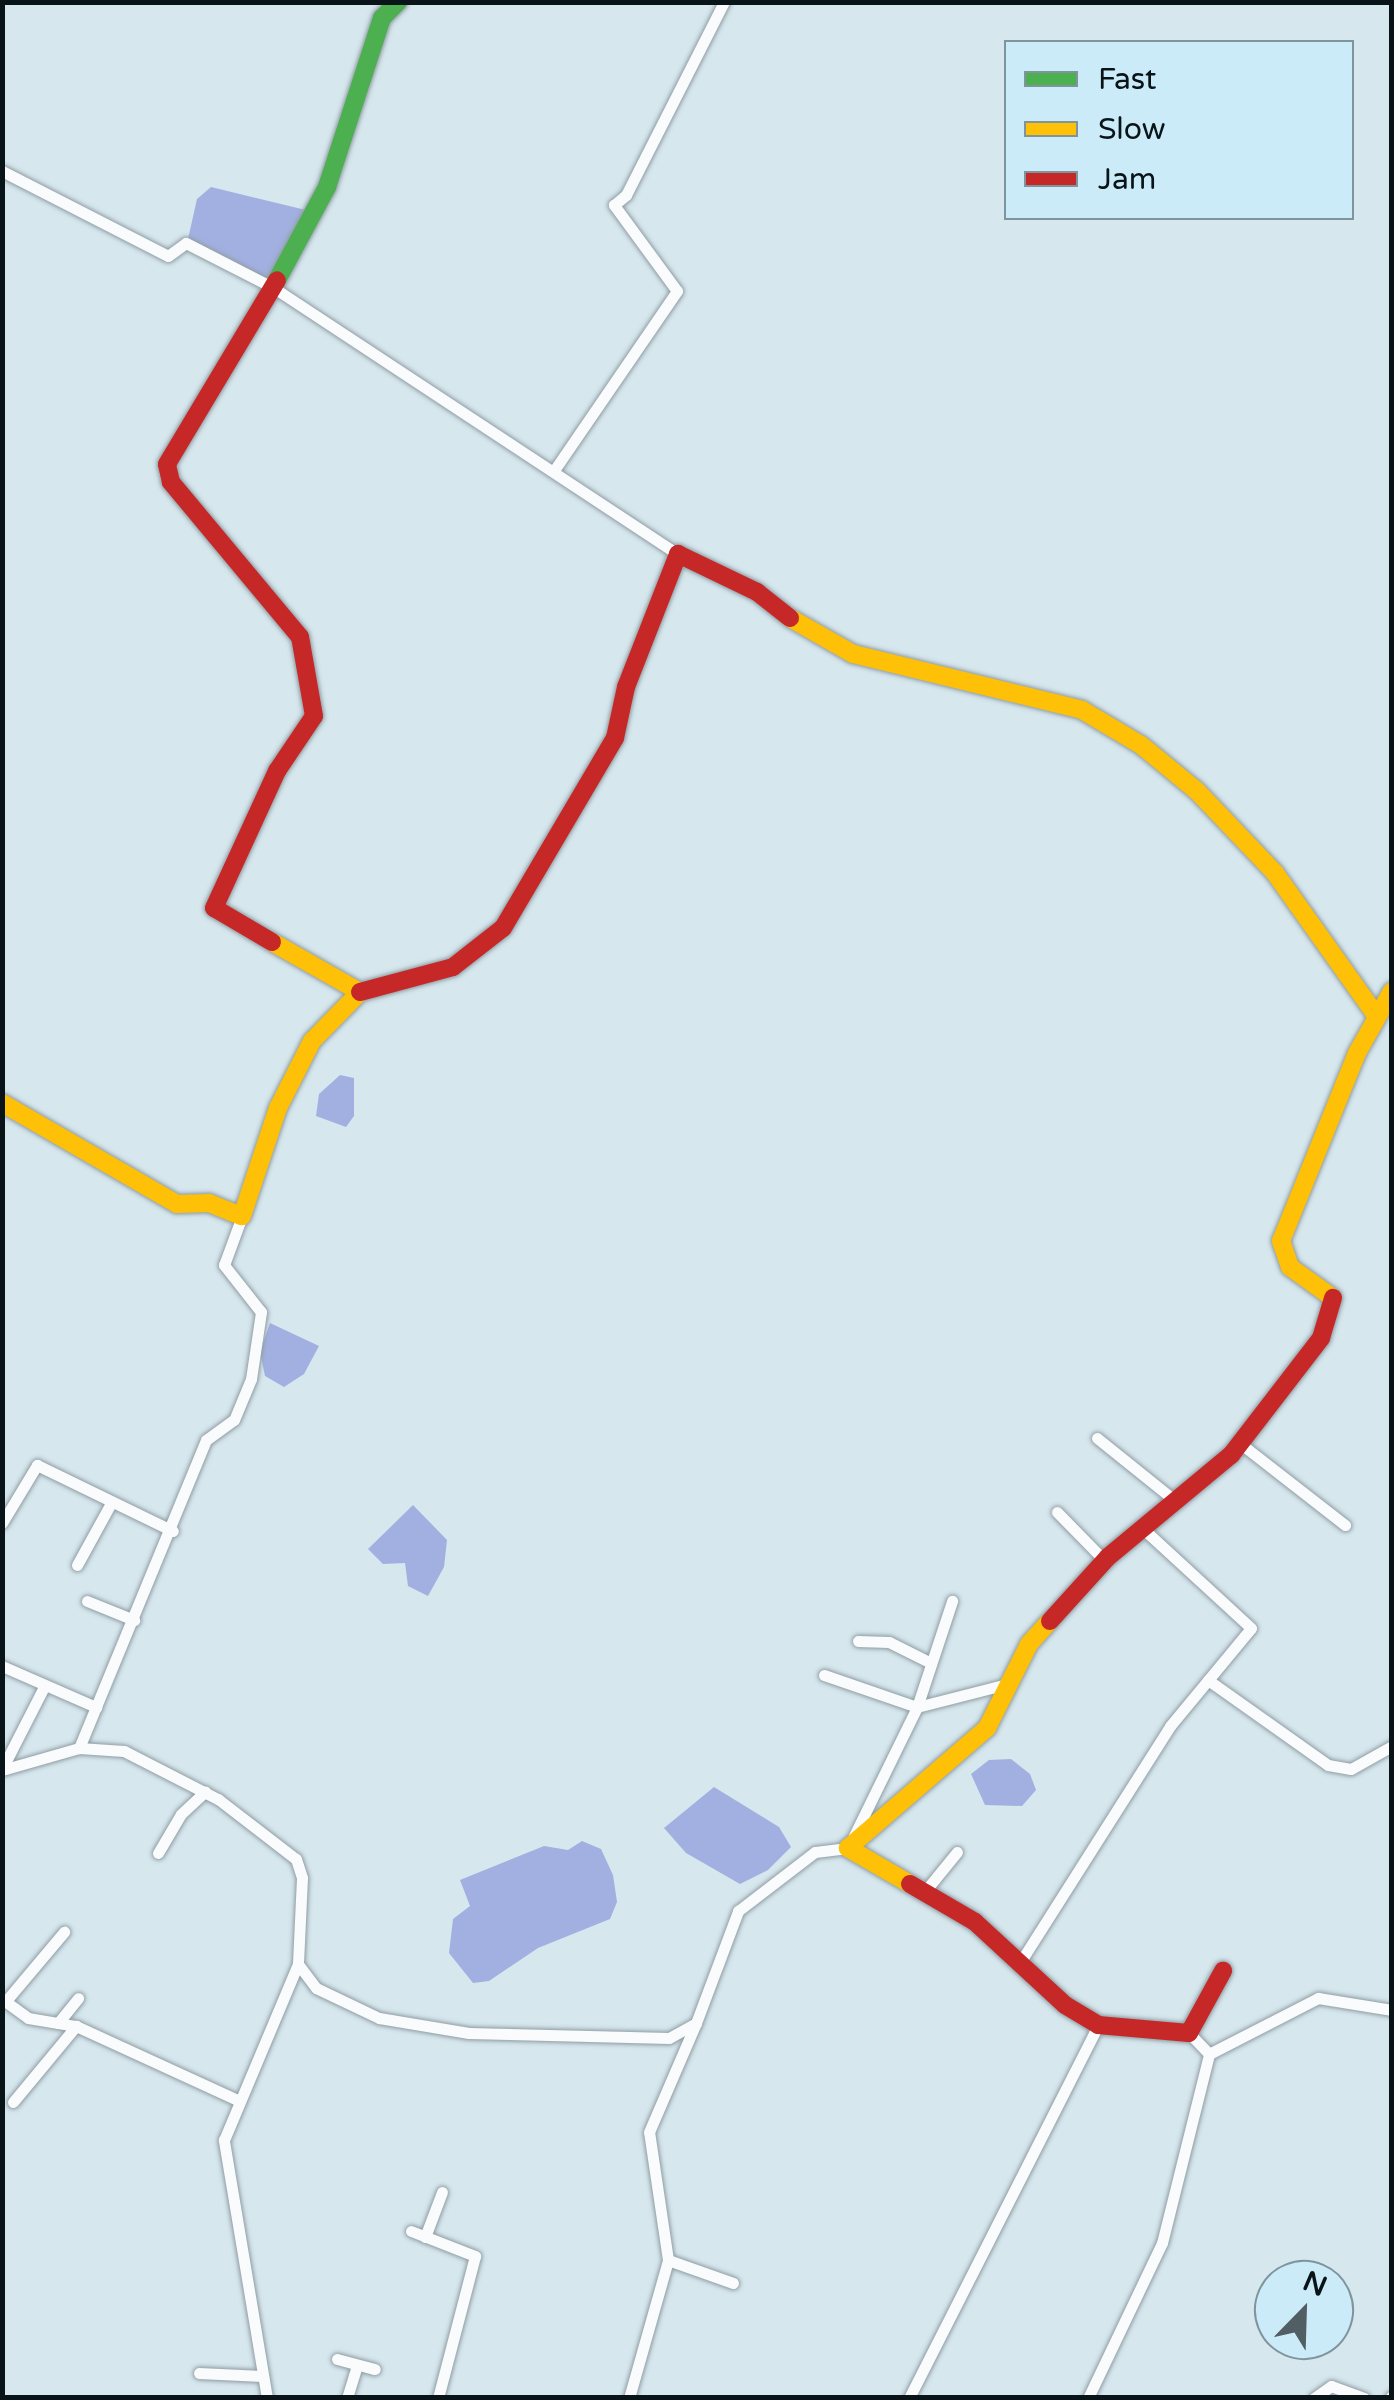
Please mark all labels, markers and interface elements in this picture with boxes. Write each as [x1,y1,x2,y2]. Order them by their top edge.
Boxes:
legend [1004,40,1354,220]
text: Fast [1098,61,1157,98]
text: Slow [1098,111,1166,148]
text: Jam [1098,161,1156,198]
north arrow [1254,2260,1354,2360]
text: N [1298,2264,1332,2304]

